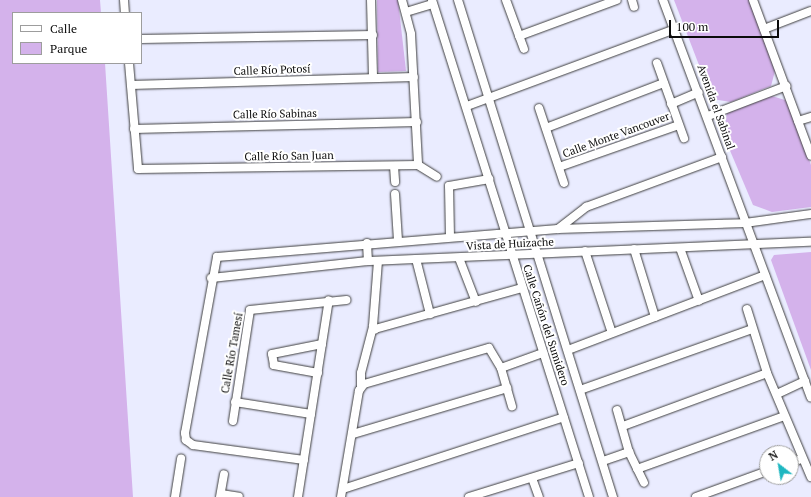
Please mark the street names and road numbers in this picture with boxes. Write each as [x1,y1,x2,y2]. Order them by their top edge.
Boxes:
street label: Calle Río Potosí [233,62,311,78]
street label: Avenida el Sabinal [694,63,738,151]
street label: Calle Río Sabinas [233,107,317,121]
street label: Calle Monte Vancouver [561,109,671,161]
street label: Calle Río San Juan [244,149,334,163]
street label: Vista de Huizache [466,235,554,253]
street label: Calle Cañón del Sumidero [520,263,572,387]
street label: Calle Río Tamesí [218,312,246,394]

